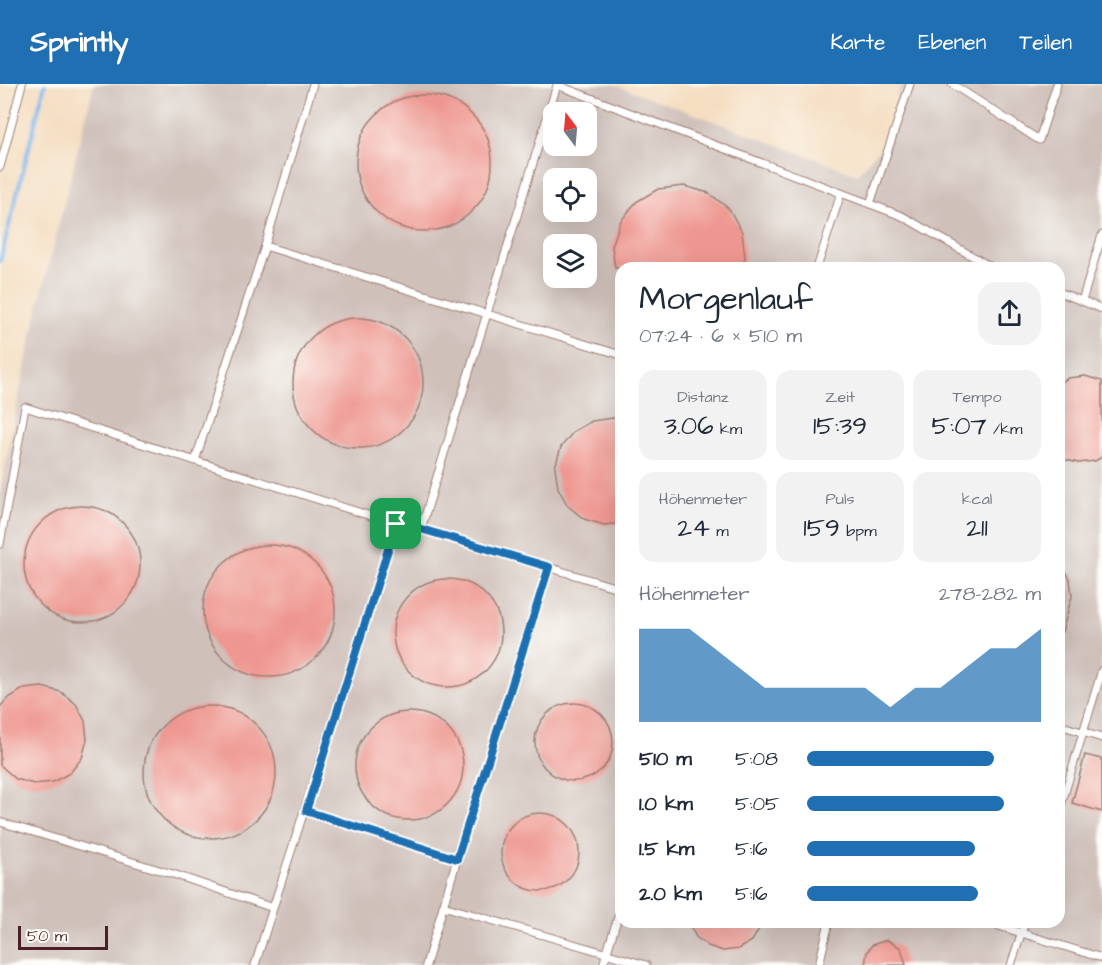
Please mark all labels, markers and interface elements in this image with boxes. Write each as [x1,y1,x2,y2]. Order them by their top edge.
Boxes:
text: Sprintly [30,23,128,62]
text: Karte [830,28,885,57]
text: Ebenen [918,28,986,57]
text: Teilen [1019,28,1072,57]
north arrow [543,102,597,156]
map controls [543,102,597,288]
button: locate [543,168,597,222]
button: layers [543,234,597,288]
text: Morgenlauf [639,276,813,322]
button: share [978,282,1041,345]
text: 07:24 · 6 × 510 m [639,322,802,350]
text: Distanz [677,386,729,408]
text: Zeit [825,386,855,408]
text: Tempo [953,386,1001,408]
text: 3.06 [664,408,713,444]
text: 15:39 [813,408,867,444]
text: 5:07 [931,408,987,444]
text: km [713,418,742,440]
text: /km [987,418,1023,440]
text: Höhenmeter [659,488,747,510]
text: Puls [826,488,854,510]
text: kcal [962,488,992,510]
pin [370,498,421,549]
icon: arrive [379,507,412,540]
text: 24 [677,510,710,546]
text: 159 [803,510,840,546]
text: 211 [966,510,988,546]
text: m [710,520,729,542]
text: bpm [840,520,877,542]
text: Höhenmeter [639,580,749,608]
text: 278–282 m [939,580,1041,608]
text: 510 m [639,745,692,773]
text: 5:08 [735,745,778,773]
text: 1.0 km [639,790,693,818]
text: 5:05 [735,790,779,818]
text: 1.5 km [639,835,694,863]
text: 5:16 [735,835,768,863]
text: 2.0 km [639,880,702,908]
text: 5:16 [735,880,768,908]
scale bar [18,923,108,950]
text: 50 m [27,925,67,947]

